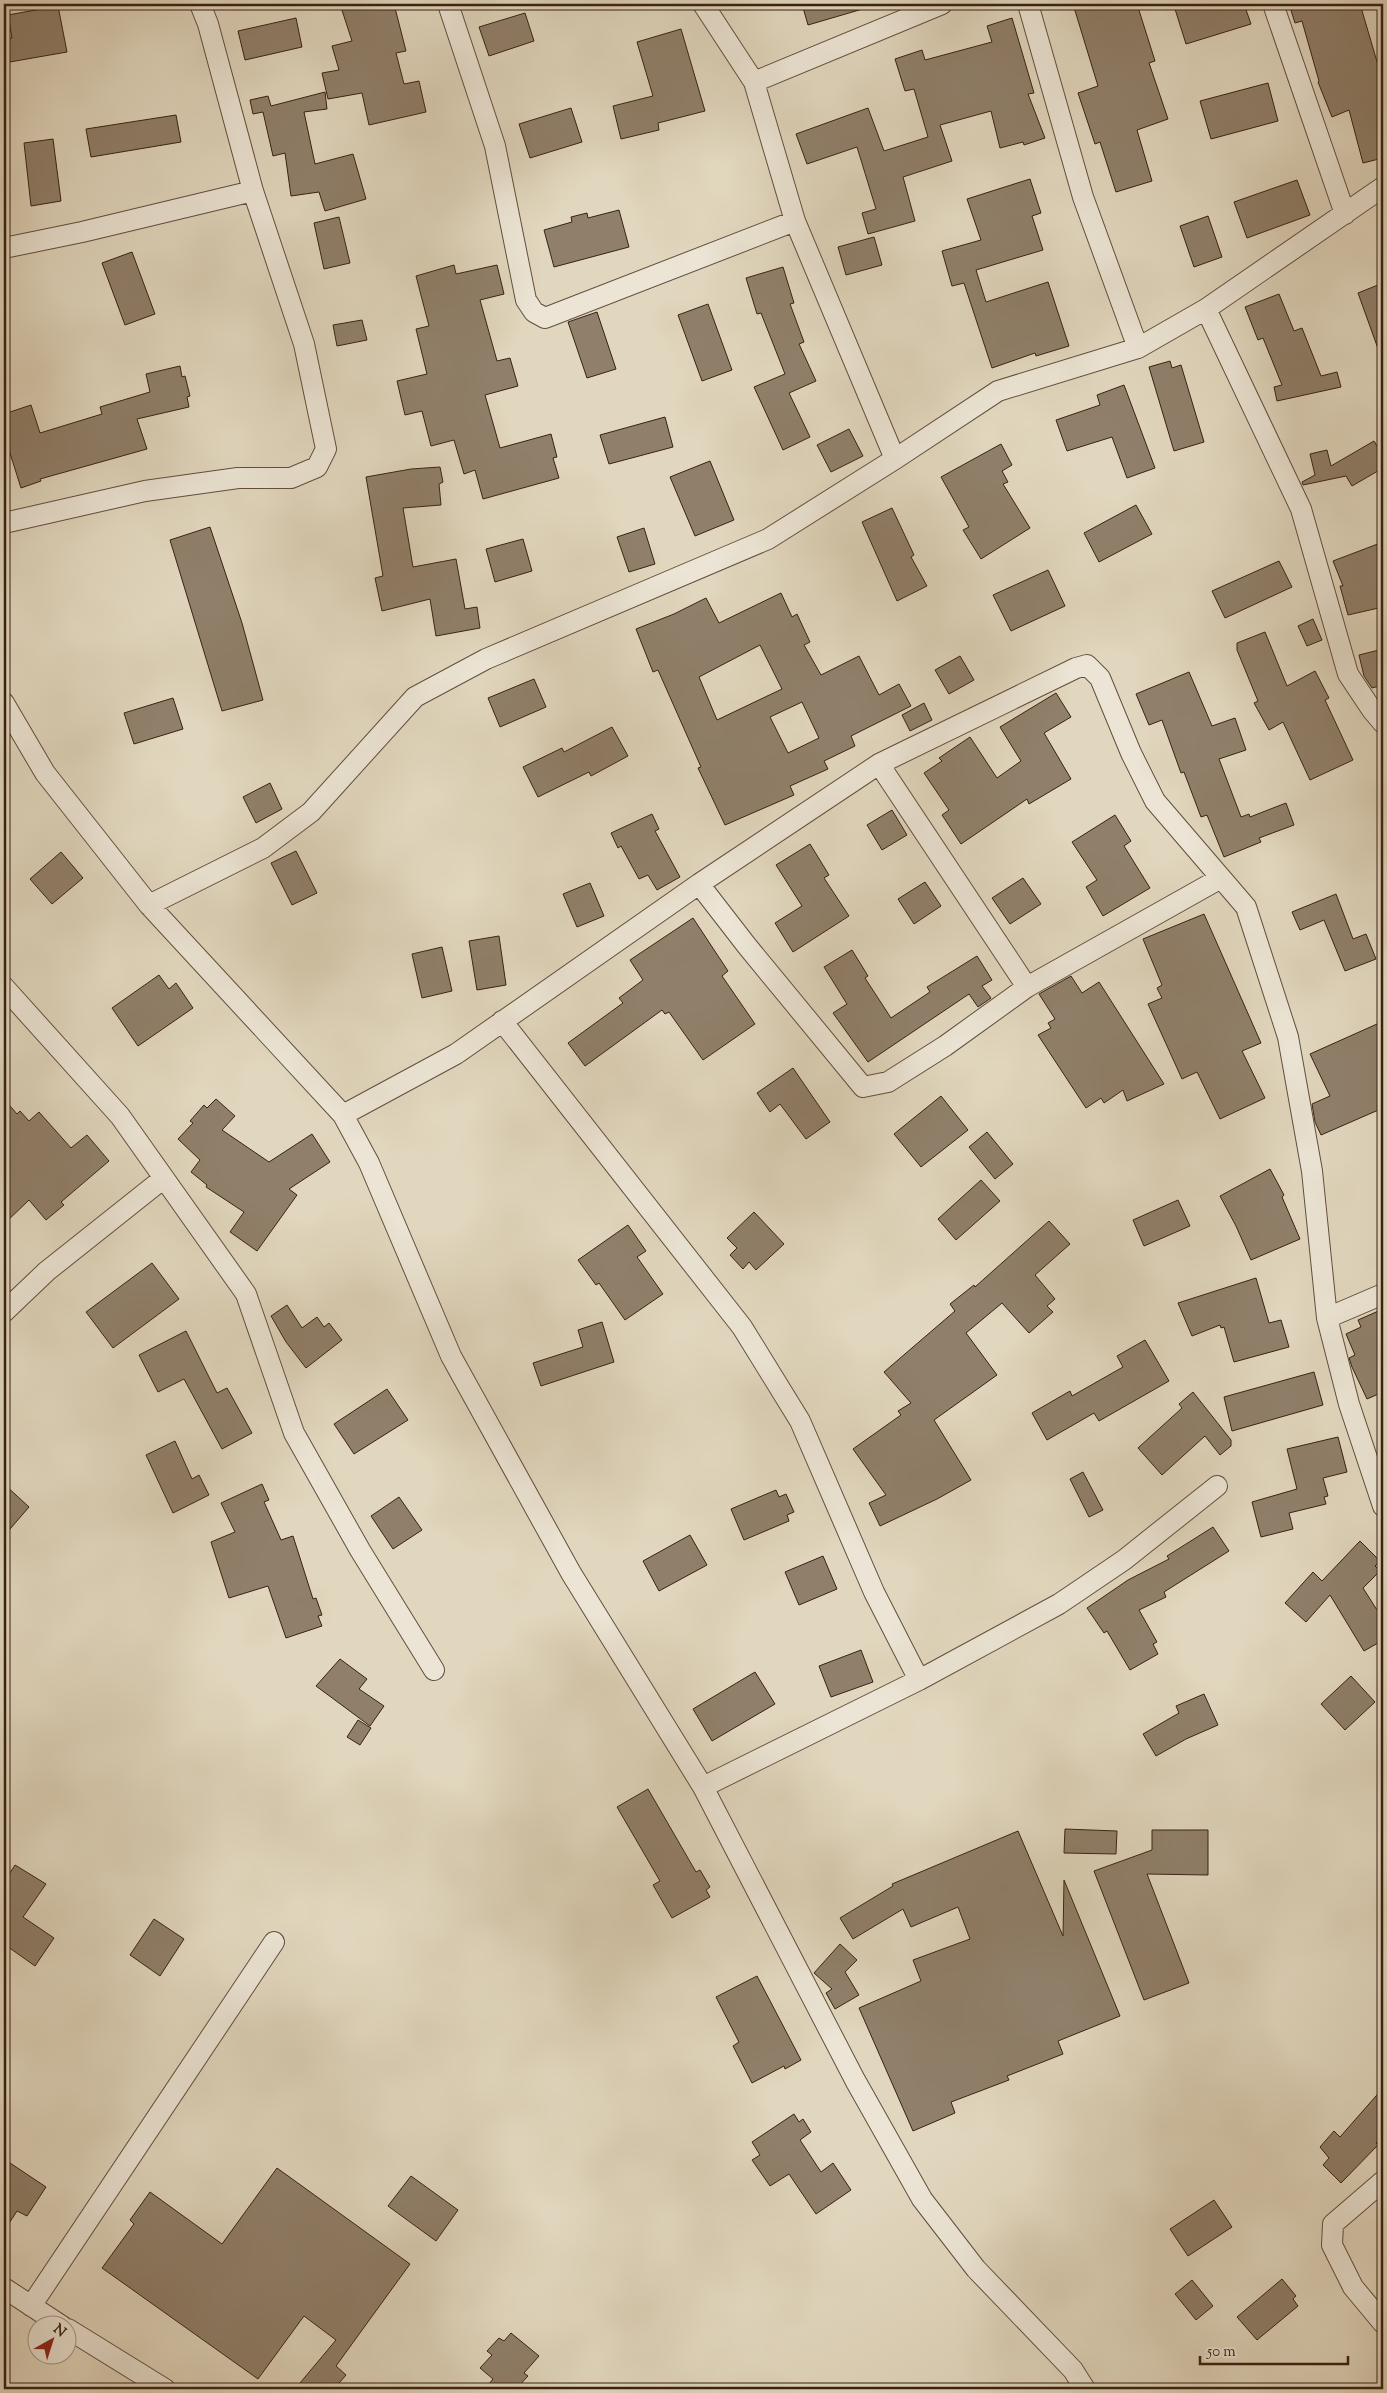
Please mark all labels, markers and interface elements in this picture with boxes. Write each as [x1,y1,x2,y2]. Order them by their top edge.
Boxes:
north arrow [28,2316,78,2366]
text: N [48,2320,70,2343]
scale bar [1200,2333,1347,2365]
text: 50 m [1206,2342,1236,2363]

